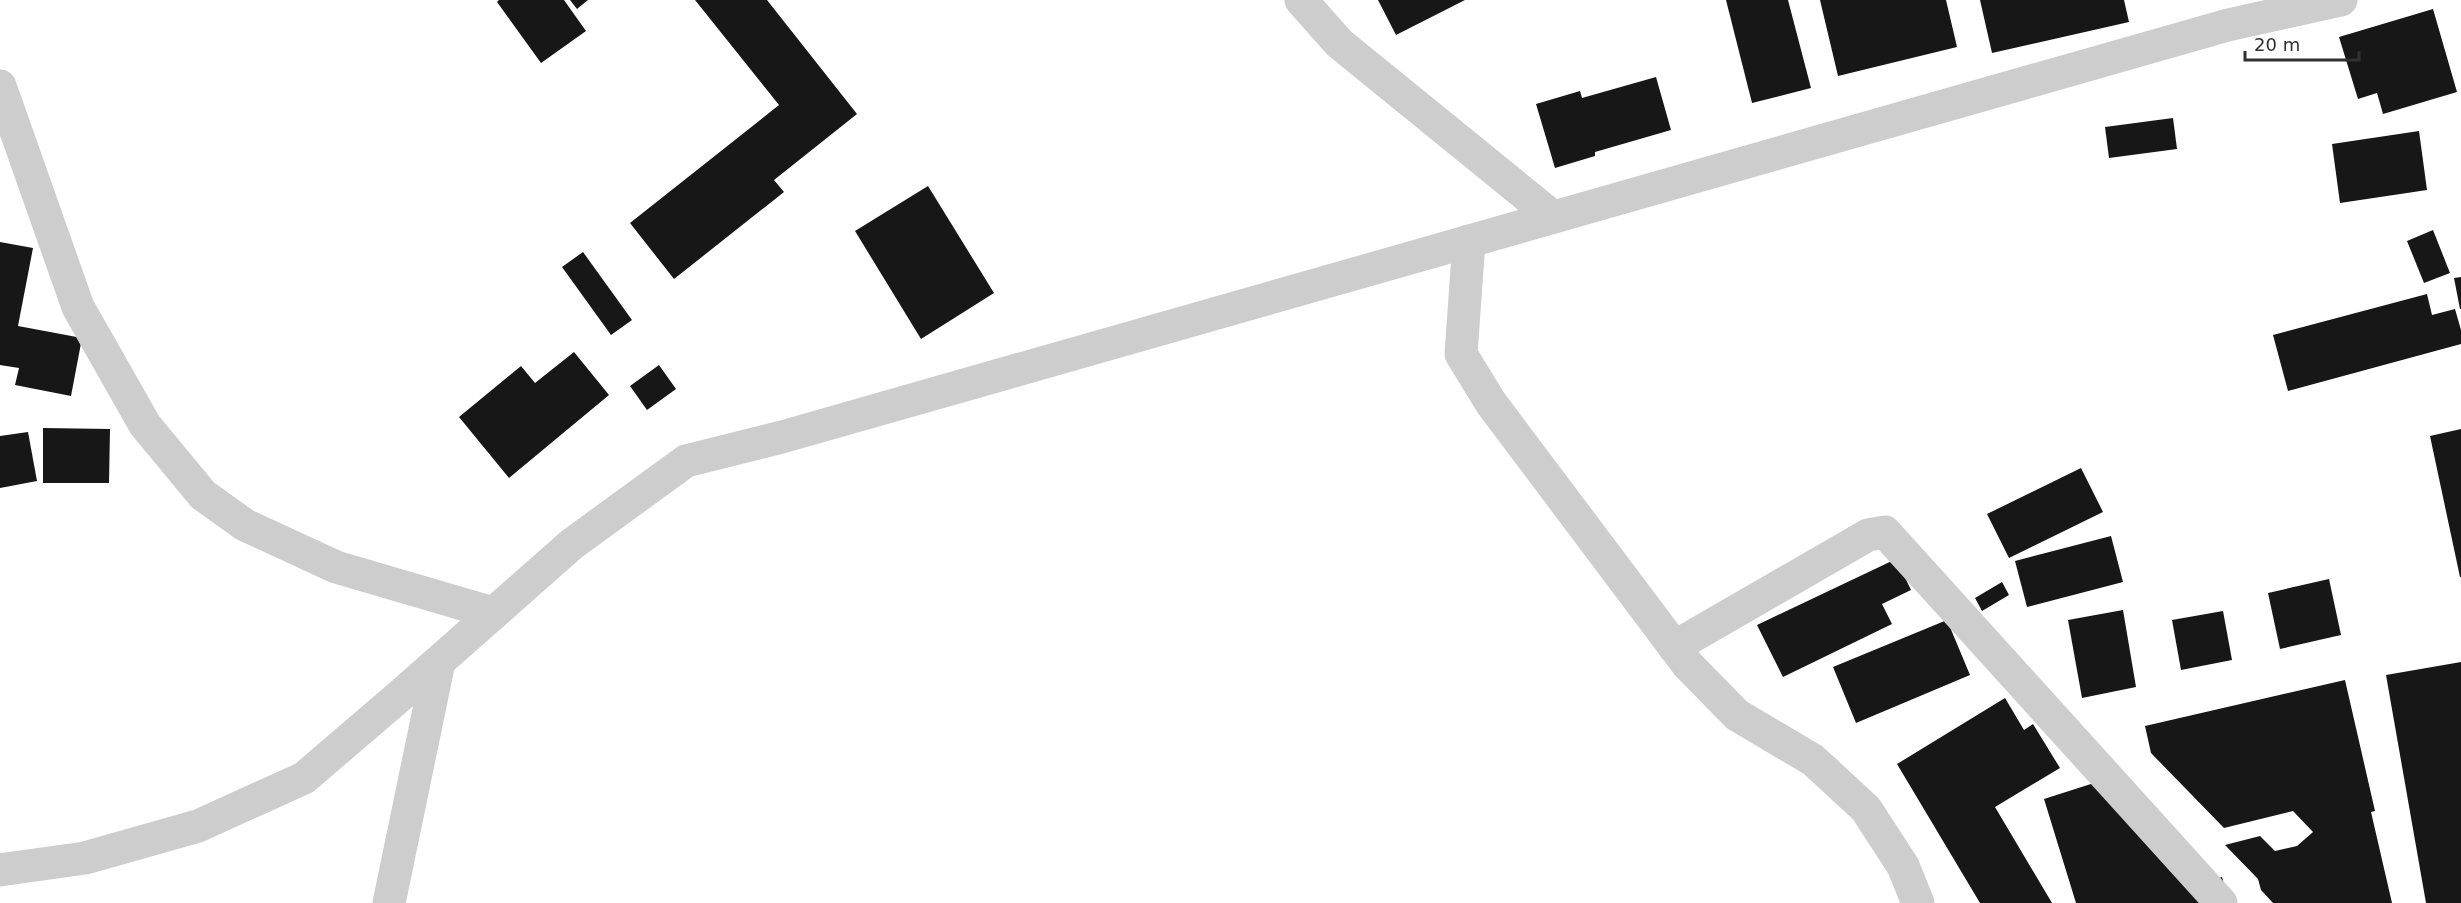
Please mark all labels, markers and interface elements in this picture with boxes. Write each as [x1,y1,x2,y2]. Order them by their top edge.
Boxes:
scale bar [2245,24,2359,62]
text: 20 m [2254,34,2300,55]

